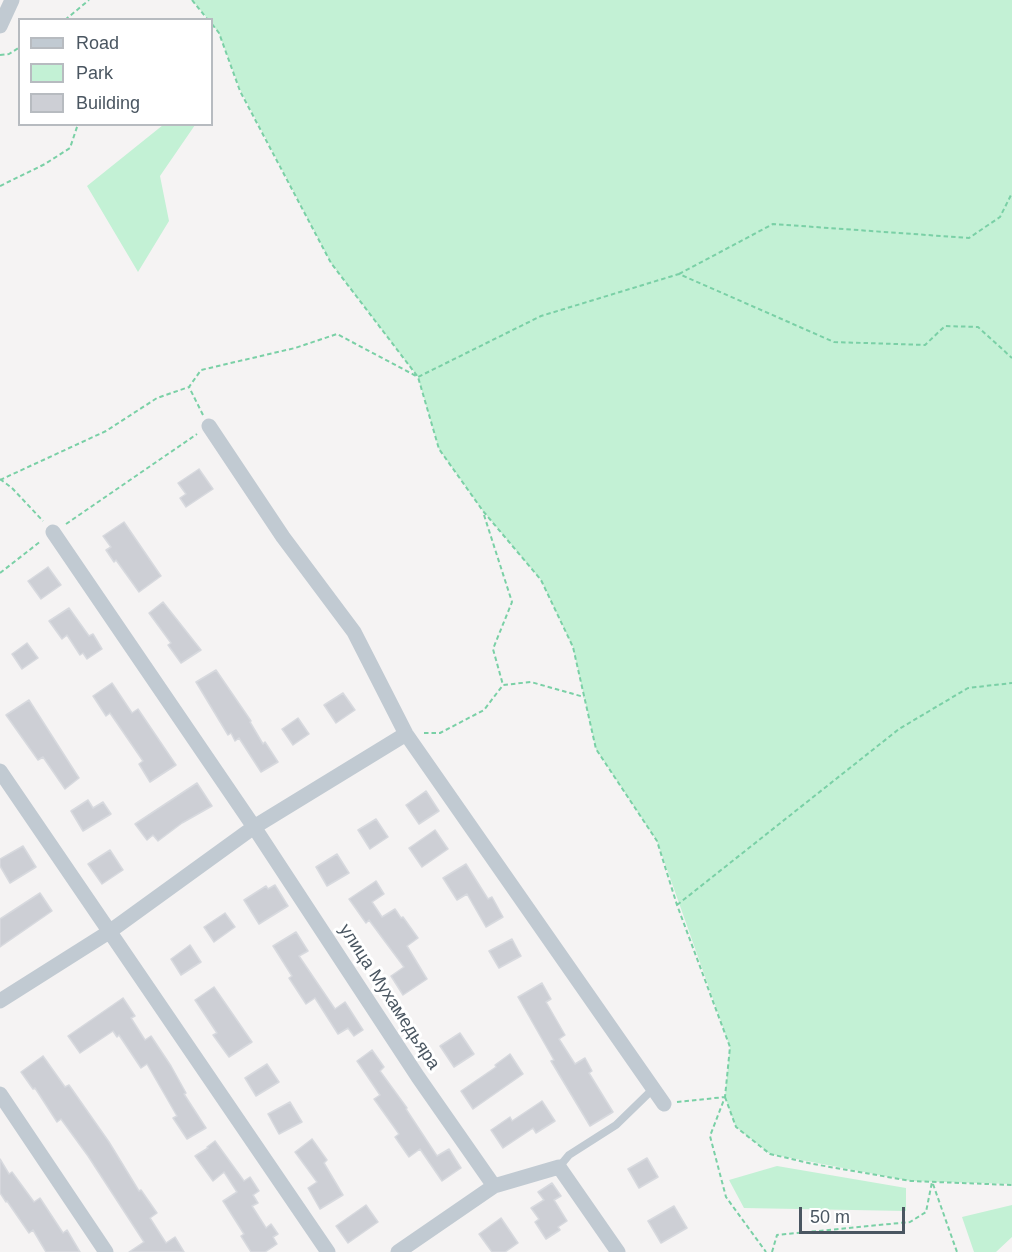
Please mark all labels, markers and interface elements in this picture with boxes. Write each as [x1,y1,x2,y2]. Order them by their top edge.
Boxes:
legend [18,18,213,126]
text: Road [76,33,119,53]
text: Park [76,63,113,83]
text: Building [76,93,140,113]
street label: улица Мухамедьяра [334,920,444,1074]
scale bar [802,1195,908,1233]
text: 50 m [810,1207,850,1227]

